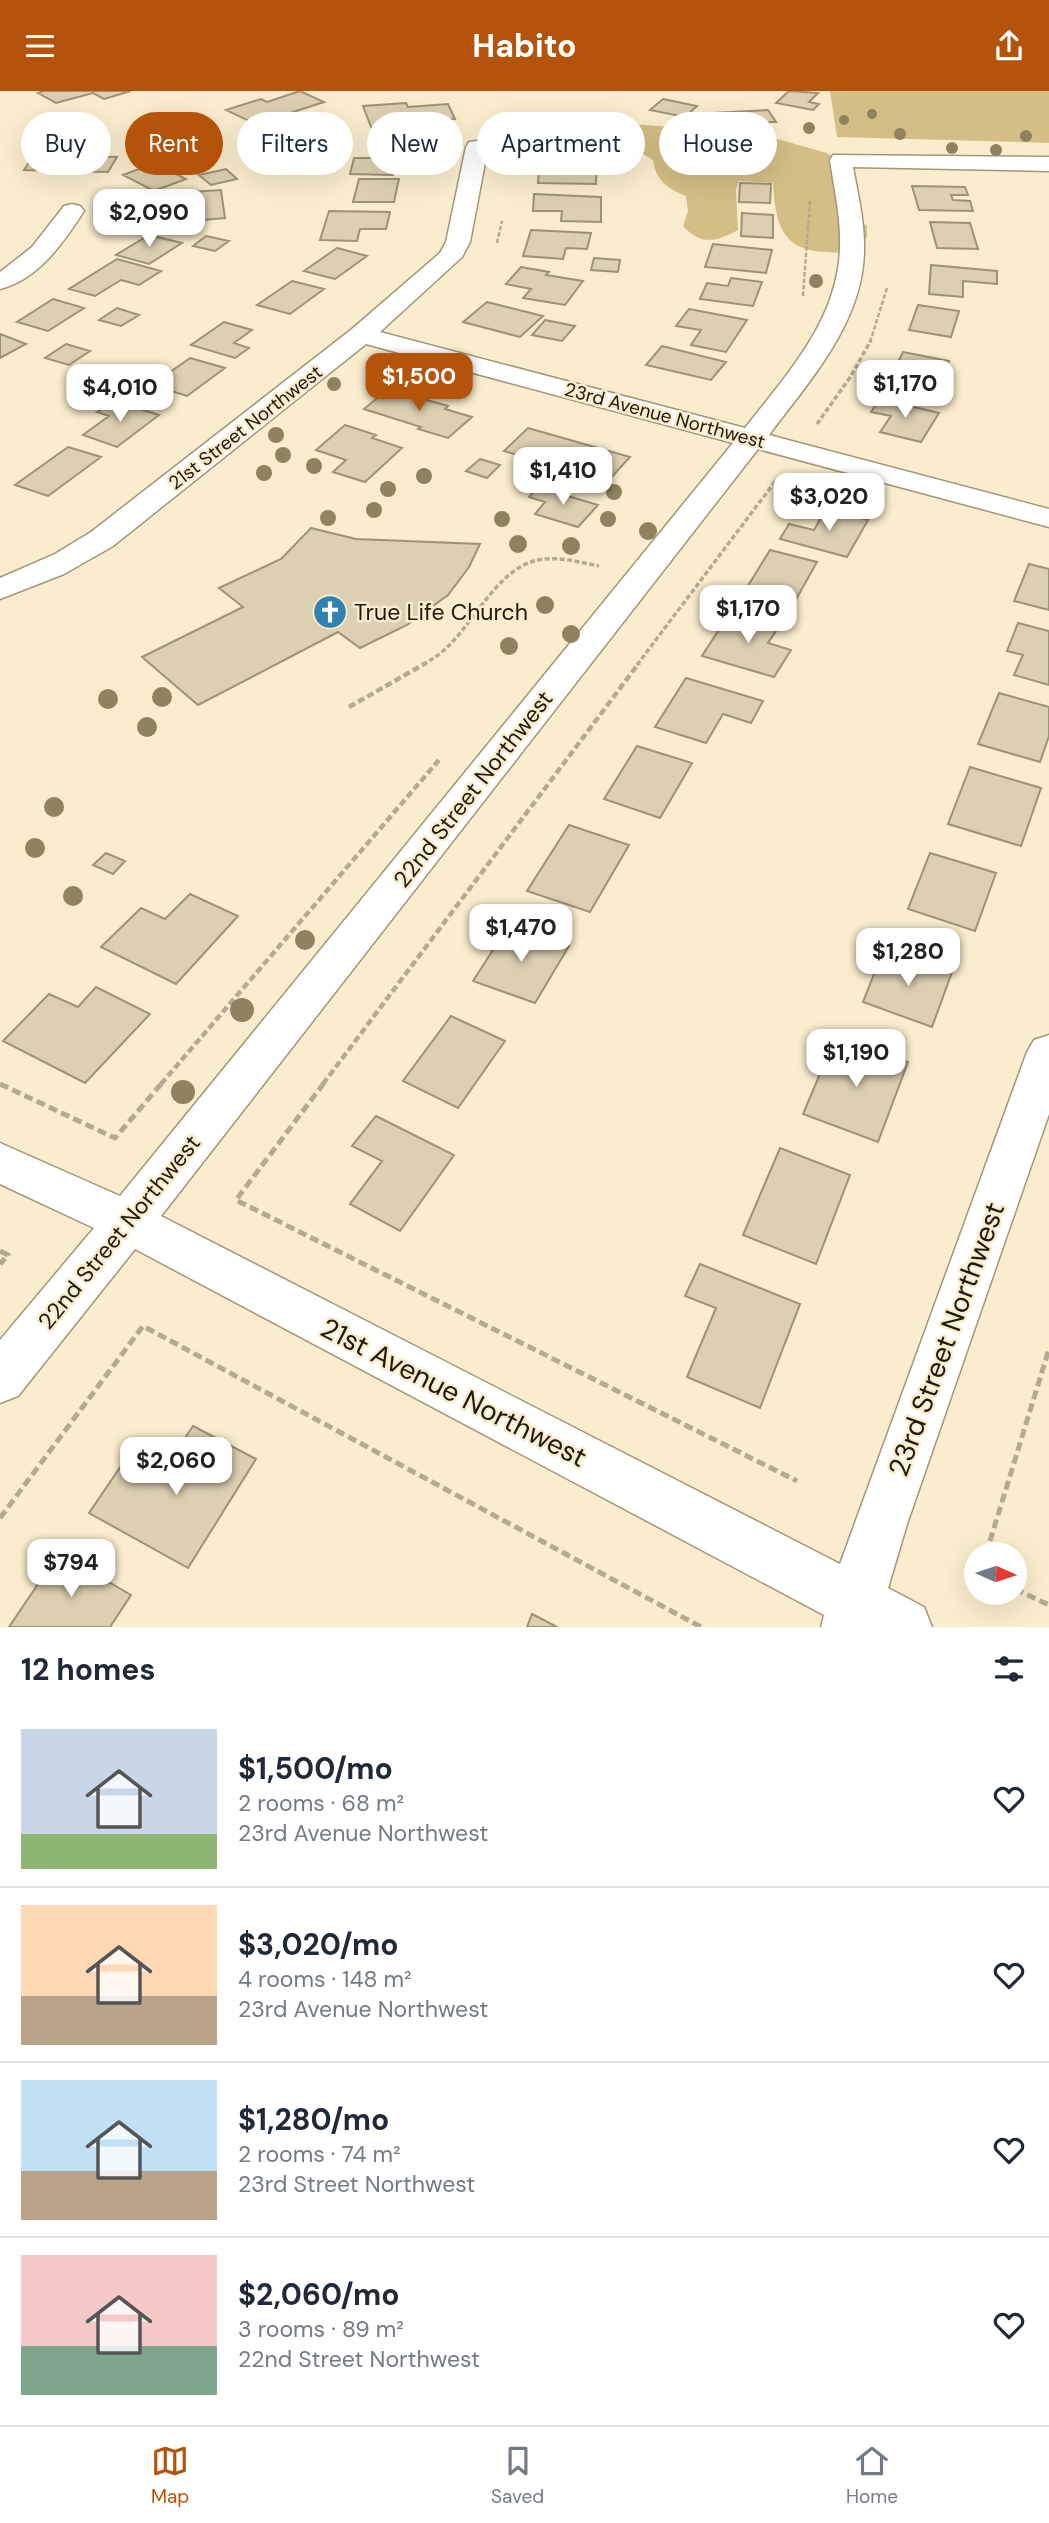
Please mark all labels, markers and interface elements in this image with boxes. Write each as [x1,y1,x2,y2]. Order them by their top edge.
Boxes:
text: Habito [472,25,577,67]
icon: menu [21,27,59,65]
icon: share [990,27,1028,65]
chip: Buy [21,112,111,175]
chip: Rent [125,112,223,175]
chip: Filters [237,112,353,175]
chip: New [367,112,463,175]
chip: Apartment [477,112,645,175]
chip: House [659,112,777,175]
pin: $2,090 [92,190,206,249]
text: $2,090 [109,197,189,227]
pin: $1,500 [362,353,476,413]
street label: 21st Street Northwest [163,359,327,495]
text: $1,500 [382,361,456,391]
pin: $1,170 [848,361,962,420]
pin: $4,010 [63,365,177,424]
text: $1,170 [873,368,937,398]
text: $4,010 [82,372,158,402]
street label: 23rd Avenue Northwest [562,377,768,454]
pin: $1,410 [506,447,620,507]
text: $1,410 [529,455,597,485]
pin: $3,020 [772,473,886,533]
text: $3,020 [790,481,868,511]
pin: $1,170 [691,585,805,645]
church icon: True Life Church [311,593,349,631]
text: $1,170 [716,593,780,623]
place label: True Life Church [354,597,528,627]
street label: 22nd Street Northwest [387,684,559,894]
pin: $1,470 [464,905,578,964]
text: $1,470 [485,912,557,942]
pin: $1,280 [851,929,965,988]
text: $1,280 [872,936,944,966]
pin: $1,190 [799,1030,913,1089]
text: $1,190 [822,1037,890,1067]
street label: 22nd Street Northwest [31,1129,207,1335]
street label: 23rd Street Northwest [880,1197,1013,1481]
street label: 21st Avenue Northwest [314,1309,593,1476]
pin: $2,060 [119,1437,233,1497]
text: $2,060 [136,1445,216,1475]
pin: $794 [30,1539,112,1599]
north arrow [964,1542,1027,1605]
map controls [964,1542,1027,1605]
text: $794 [43,1547,99,1577]
text: 12 homes [21,1650,155,1689]
icon: filters [990,1650,1028,1688]
text: $1,500/mo [238,1749,393,1788]
icon: home [77,1757,161,1841]
icon: heart [990,1780,1028,1818]
text: 2 rooms · 68 m² [238,1788,404,1818]
text: 23rd Avenue Northwest [238,1818,488,1848]
text: $3,020/mo [238,1925,398,1964]
icon: home [77,1933,161,2017]
icon: heart [990,1956,1028,1994]
text: 4 rooms · 148 m² [238,1964,412,1994]
text: 23rd Avenue Northwest [238,1994,488,2024]
text: $1,280/mo [238,2100,389,2139]
icon: home [77,2108,161,2192]
icon: heart [990,2131,1028,2169]
text: 2 rooms · 74 m² [238,2139,401,2169]
text: 23rd Street Northwest [238,2169,475,2199]
text: $2,060/mo [238,2275,400,2314]
icon: home [77,2283,161,2367]
icon: heart [990,2306,1028,2344]
text: 3 rooms · 89 m² [238,2314,404,2344]
text: 22nd Street Northwest [238,2344,480,2374]
tab: Map [151,2442,189,2509]
tab: Saved [491,2442,544,2509]
tab: Home [846,2442,898,2509]

